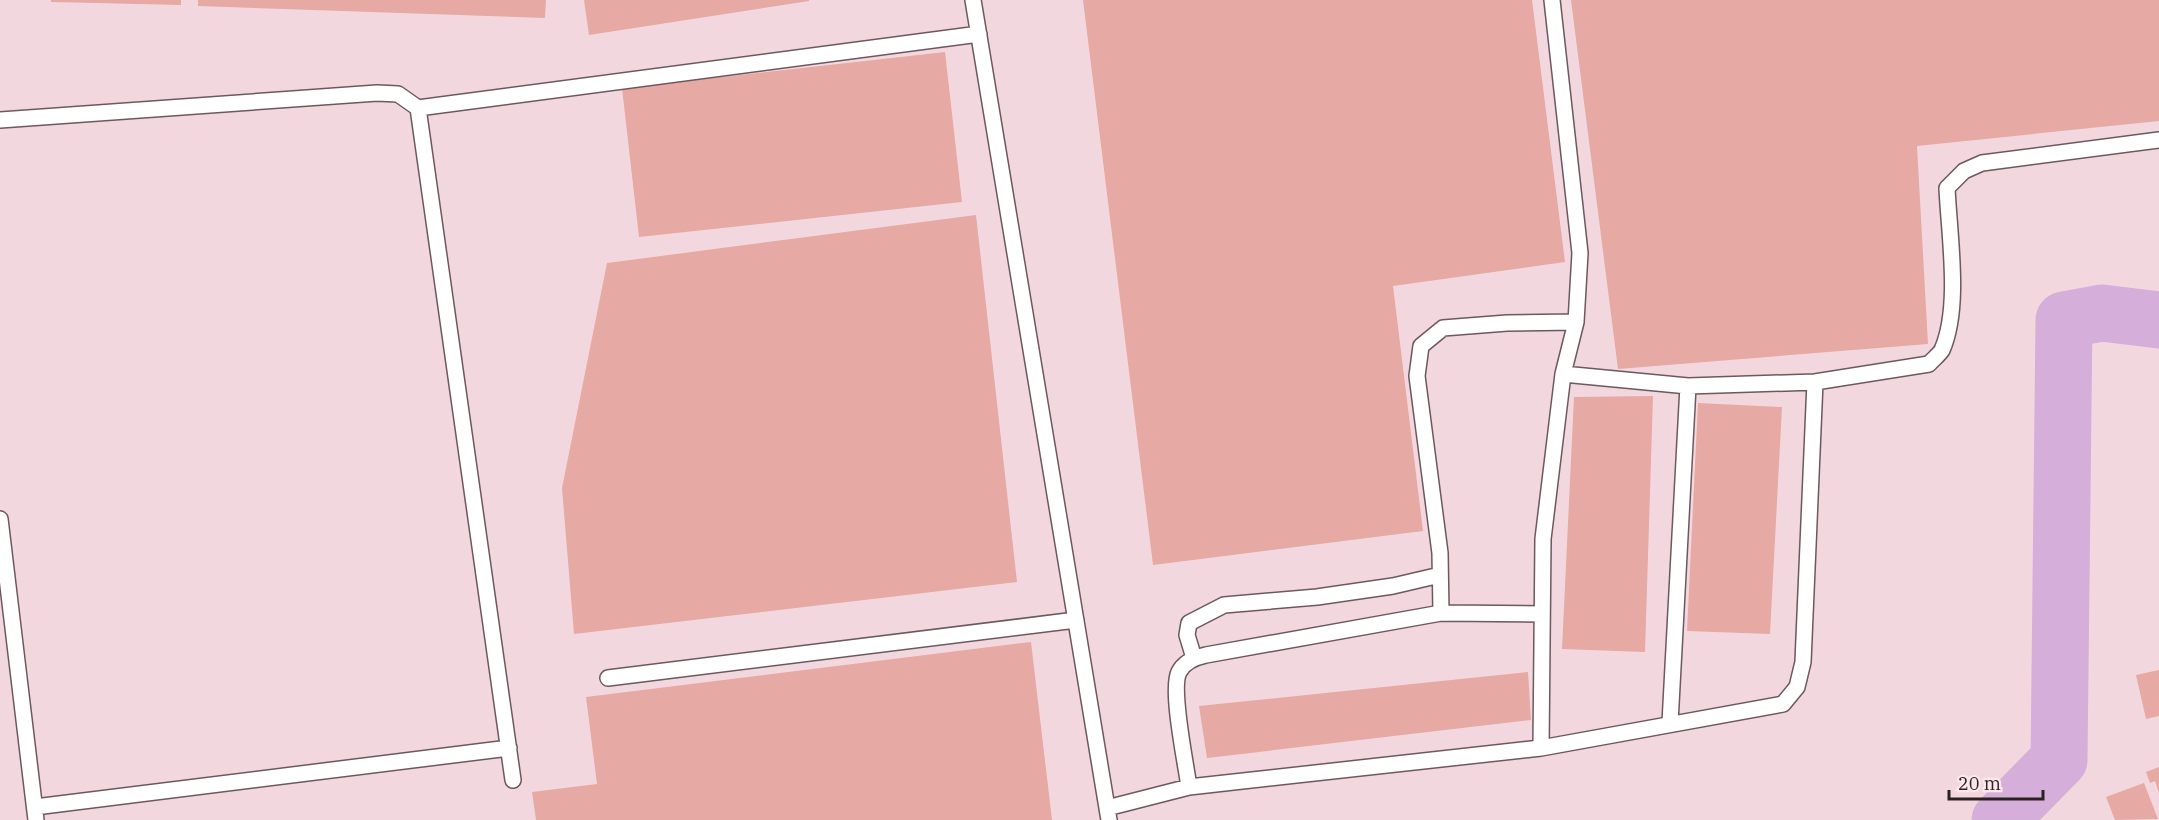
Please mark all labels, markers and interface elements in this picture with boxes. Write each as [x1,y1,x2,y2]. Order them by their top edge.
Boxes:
scale bar [1949,763,2044,801]
text: 20 m [1958,772,2001,795]

